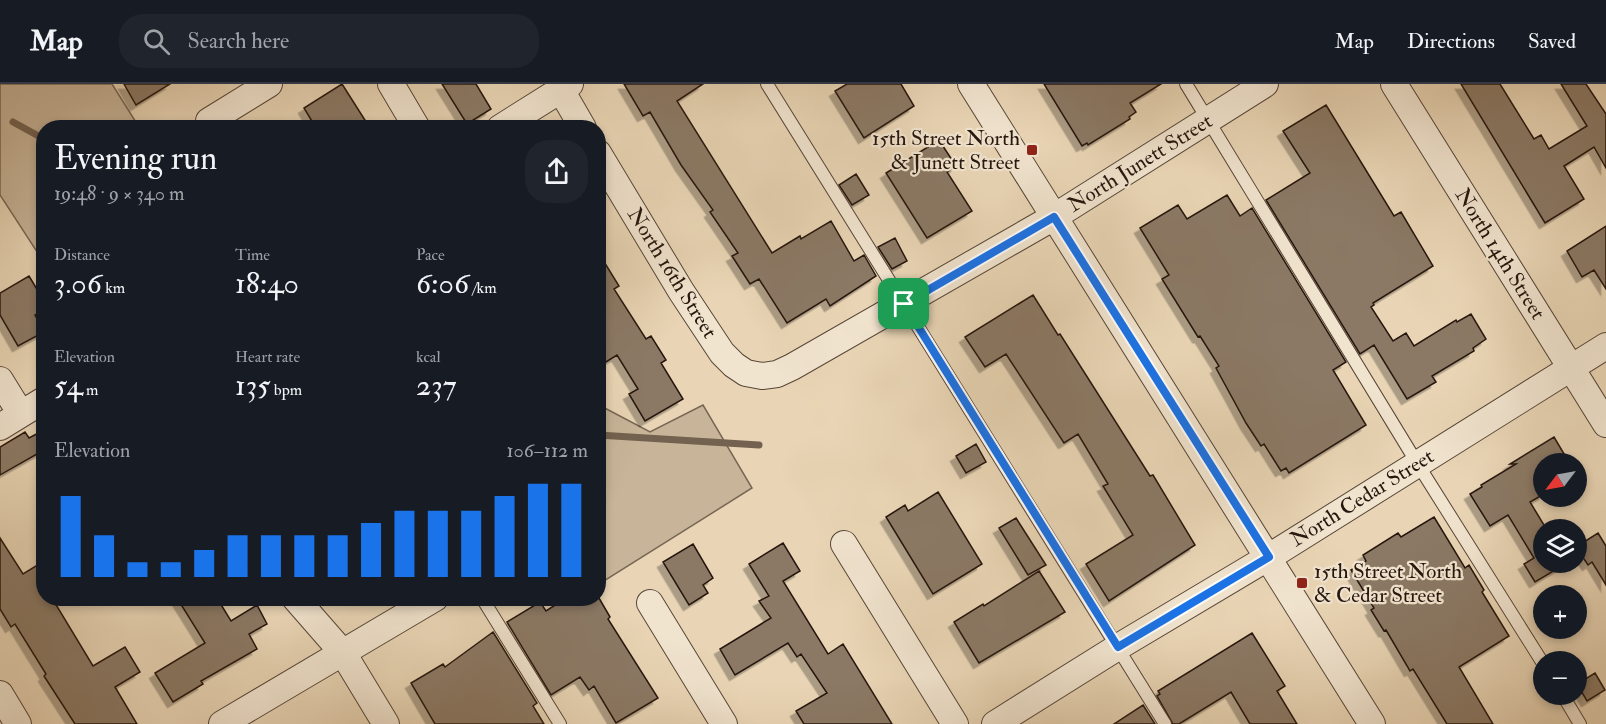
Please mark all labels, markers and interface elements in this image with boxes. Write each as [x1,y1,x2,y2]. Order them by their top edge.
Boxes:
search box [119,14,539,68]
text: Map [30,24,83,59]
icon: search [140,25,173,58]
text: Search here [188,27,289,55]
text: Map [1334,28,1374,55]
text: Directions [1407,28,1495,55]
text: Saved [1528,28,1576,55]
street label: North Junett Street [1063,108,1218,218]
place label: 15th Street North & Junett Street [872,125,1020,176]
text: Evening run [54,138,217,179]
button: share [525,140,588,203]
marker: 15th Street North & Junett Street [1025,143,1039,157]
text: 19:48 · 9 × 340 m [54,181,185,206]
street label: North 14th Street [1449,183,1551,325]
street label: North 16th Street [621,203,723,344]
text: Distance [54,245,110,265]
text: Time [235,245,270,265]
text: Pace [416,245,445,265]
text: 3.06 [54,265,102,302]
text: 18:40 [235,265,299,302]
text: 6:06 [416,265,469,302]
text: km [102,278,125,298]
text: /km [469,278,497,298]
pin [878,278,929,329]
icon: arrive [887,287,920,320]
text: Elevation [54,347,115,367]
text: Heart rate [235,347,300,367]
text: kcal [416,347,441,367]
text: 54 [54,367,83,404]
text: 135 [235,367,270,404]
text: 237 [416,367,457,404]
text: m [83,380,98,400]
text: bpm [270,380,302,400]
text: Elevation [54,438,130,463]
text: 106–112 m [506,438,588,463]
street label: North Cedar Street [1285,443,1439,553]
north arrow [1533,453,1587,507]
map controls [1533,453,1587,705]
button: layers [1533,519,1587,573]
place label: 15th Street North & Cedar Street [1314,558,1462,609]
marker: 15th Street North & Cedar Street [1295,576,1309,590]
button: + [1533,585,1587,639]
button: − [1533,651,1587,705]

